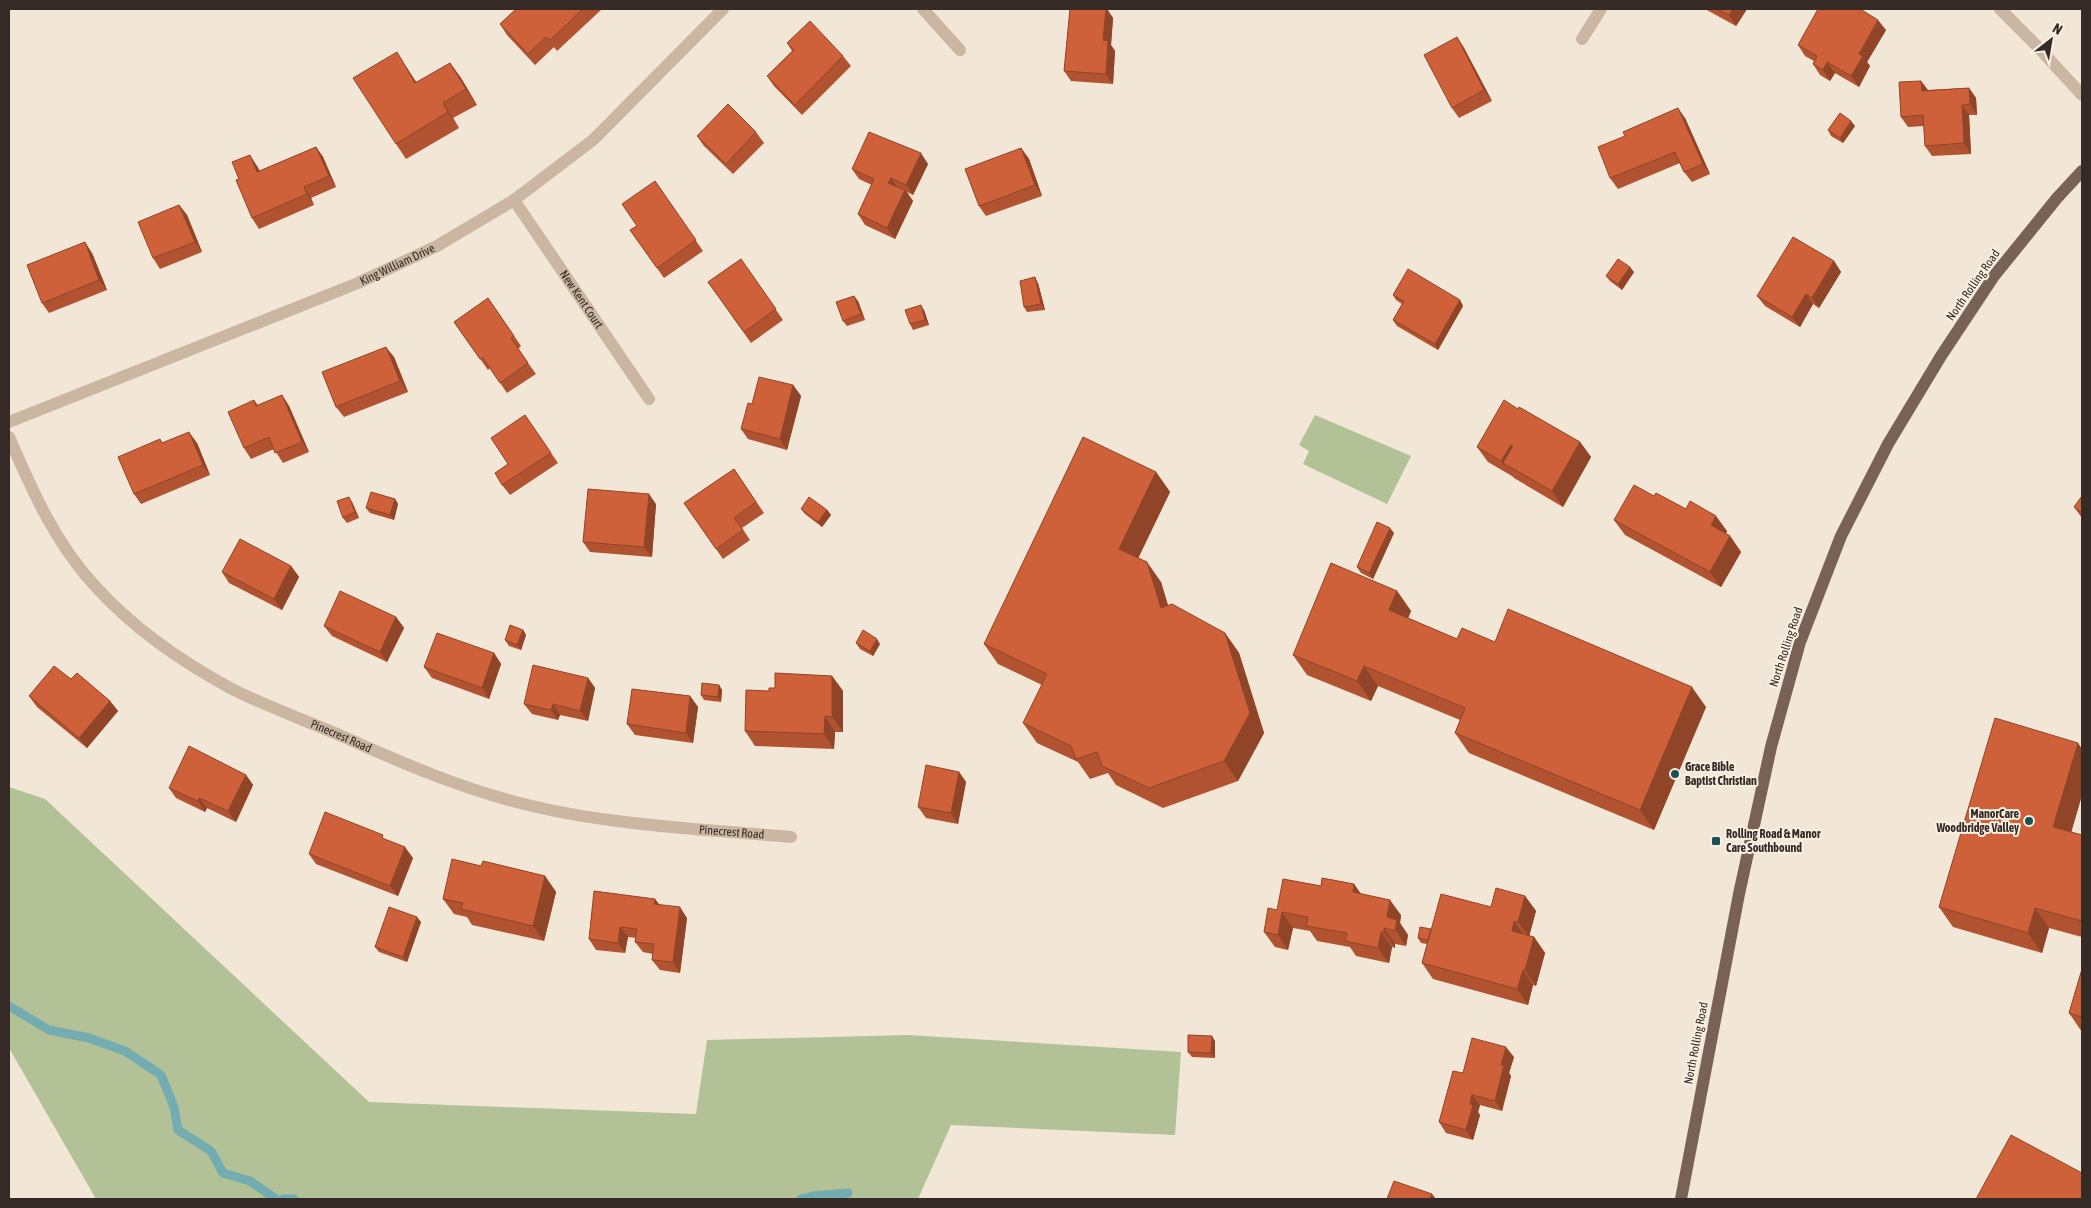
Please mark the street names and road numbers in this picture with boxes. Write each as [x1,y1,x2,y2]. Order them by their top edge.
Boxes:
street label: King William Drive [358,241,437,288]
street label: North Rolling Road [1943,247,2003,323]
street label: New Kent Court [557,268,606,331]
street label: North Rolling Road [1766,605,1806,689]
street label: Pinecrest Road [309,717,374,755]
street label: Pinecrest Road [698,822,765,842]
street label: North Rolling Road [1681,1001,1711,1085]

